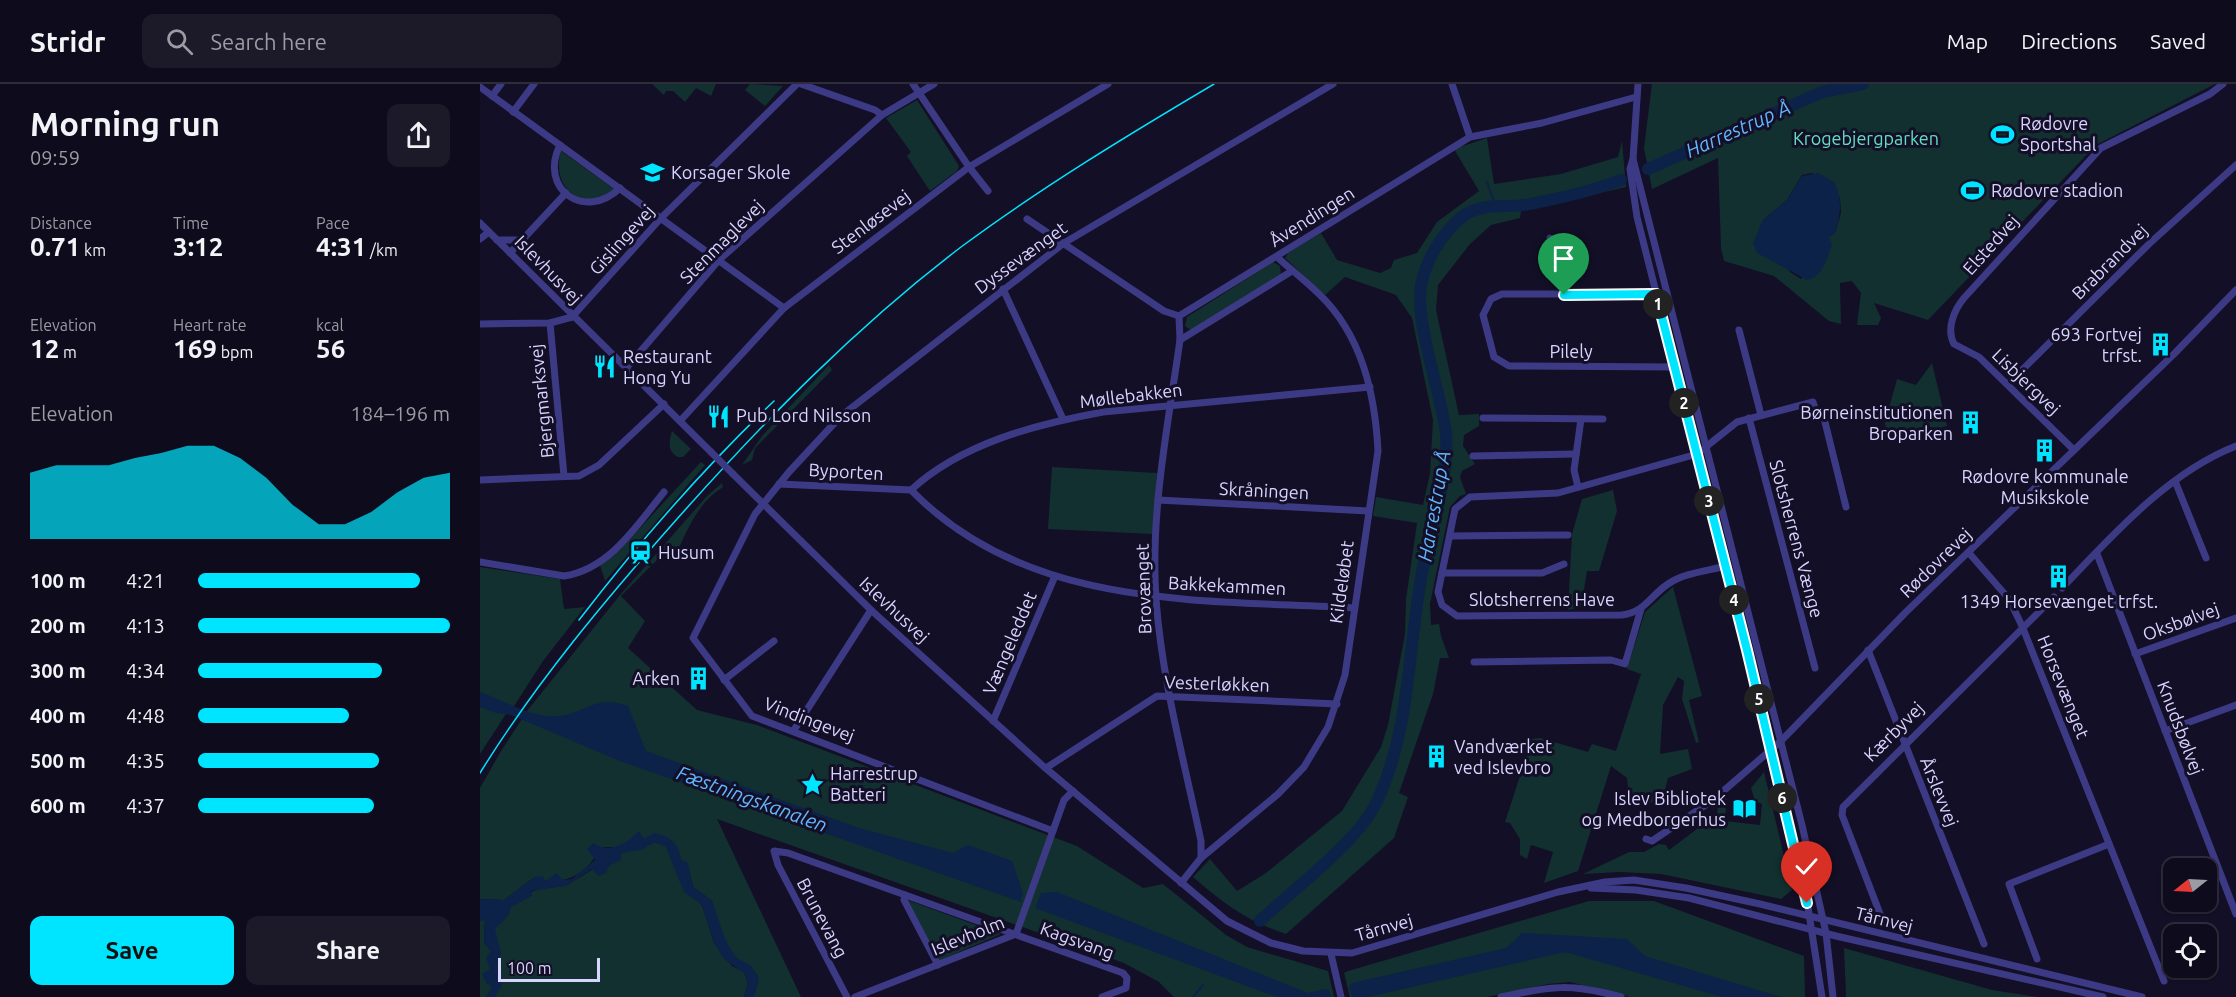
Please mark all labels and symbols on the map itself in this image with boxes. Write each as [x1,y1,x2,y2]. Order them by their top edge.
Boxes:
water label: Harrestrup Å [1682,95,1794,162]
place label: Rødovre Sportshal [2020,113,2097,154]
sports icon: Rødovre Sportshal [1989,121,2015,147]
park label: Krogebjergparken [1793,128,1939,148]
school or university icon: Korsager Skole [640,160,666,186]
place label: Korsager Skole [671,162,791,182]
sports icon: Rødovre stadion [1960,178,1986,204]
place label: Rødovre stadion [1991,180,2123,200]
street label: Åvendingen [1265,182,1358,250]
street label: Stenløsevej [827,185,913,257]
street label: Stenmaglevej [675,195,767,287]
street label: Gislingevej [585,200,658,278]
street label: Elstedvej [1958,210,2022,278]
street label: Dyssevænget [971,217,1070,297]
street label: Brabrandvej [2068,220,2151,303]
street label: Islevhusvej [511,231,586,308]
pin [1538,233,1589,295]
pin: 1 [1643,289,1673,319]
place label: 693 Fortvej trfst. [2050,324,2142,365]
building icon: 693 Fortvej trfst. [2147,332,2173,358]
street label: Pilely [1549,341,1593,361]
street label: Bjergmarksvej [525,343,557,459]
street label: Lisbjergvej [1989,344,2065,418]
place label: Restaurant Hong Yu [623,346,712,387]
restaurant icon: Restaurant Hong Yu [592,354,618,380]
street label: Møllebakken [1078,379,1183,411]
pin: 2 [1669,388,1699,418]
place label: Børneinstitutionen Broparken [1800,402,1953,443]
restaurant icon: Pub Lord Nilsson [705,403,731,429]
place label: Pub Lord Nilsson [736,405,871,425]
building icon: Børneinstitutionen Broparken [1958,410,1984,436]
building icon: Rødovre kommunale Musikskole [2032,438,2058,464]
water label: Harrestrup Å [1412,449,1455,563]
street label: Slotsherrens Vænge [1766,458,1828,620]
street label: Byporten [808,459,884,483]
place label: Rødovre kommunale Musikskole [1961,466,2129,507]
street label: Skråningen [1219,478,1310,502]
pin: 3 [1694,486,1724,516]
street label: Rødovrevej [1896,523,1975,601]
street label: Kildeløbet [1325,539,1357,625]
station icon: Husum [627,540,653,566]
place label: Husum [658,542,714,562]
street label: Brovænget [1131,543,1155,635]
building icon: 1349 Horsevænget trfst. [2046,563,2072,589]
street label: Islevhusvej [856,572,933,646]
street label: Bakkekammen [1168,572,1287,598]
pin: 4 [1719,585,1749,615]
street label: Vængeleddet [978,588,1040,697]
street label: Slotsherrens Have [1469,589,1615,609]
place label: 1349 Horsevænget trfst. [1960,591,2158,611]
street label: Oksbølvej [2140,598,2222,644]
street label: Horsevænget [2034,632,2094,741]
building icon: Arken [685,666,711,692]
place label: Arken [632,668,680,688]
street label: Vesterløkken [1164,671,1270,695]
street label: Knudsbølvej [2154,678,2208,777]
pin: 5 [1744,684,1774,714]
street label: Vindingevej [761,693,857,745]
street label: Kærbyvej [1859,697,1927,765]
place label: Vandværket ved Islevbro [1454,736,1552,777]
building icon: Vandværket ved Islevbro [1423,744,1449,770]
street label: Årslevvej [1917,754,1963,829]
water label: Fæstningskanalen [674,761,831,836]
place label: Harrestrup Batteri [830,763,918,804]
place icon: Harrestrup Batteri [799,771,825,797]
pin: 6 [1767,783,1797,813]
place label: Islev Bibliotek og Medborgerhus [1582,788,1726,829]
library icon: Islev Bibliotek og Medborgerhus [1731,796,1757,822]
pin [1781,841,1832,903]
north arrow [2163,858,2217,912]
street label: Brunevang [794,874,852,961]
street label: Tårnvej [1853,902,1915,936]
street label: Tårnvej [1353,909,1415,945]
street label: Islevholm [928,911,1007,959]
street label: Kagsvang [1038,917,1117,963]
scale bar [498,955,600,982]

